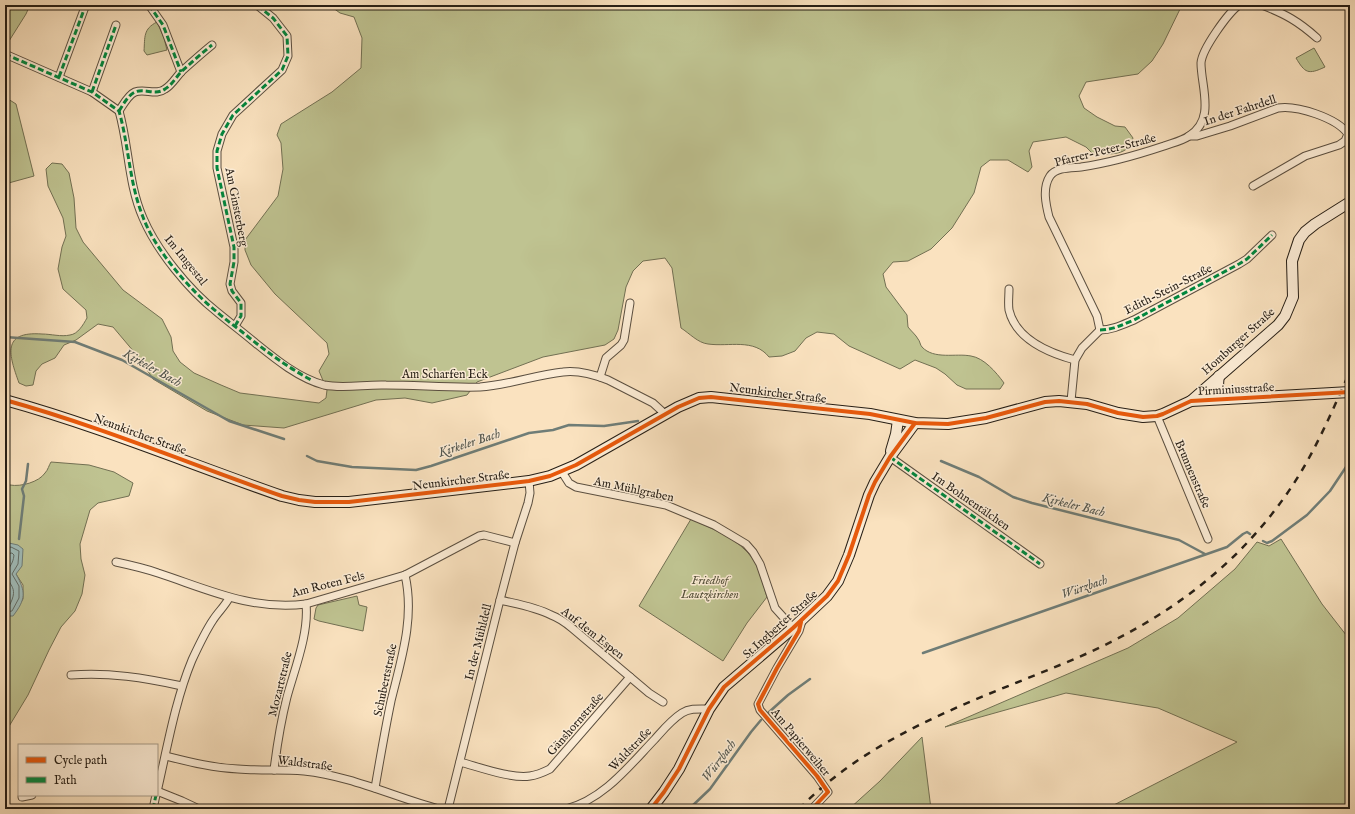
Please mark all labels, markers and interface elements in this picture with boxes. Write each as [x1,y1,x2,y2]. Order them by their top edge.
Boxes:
street label: In der Fahrdell [1202,92,1279,129]
street label: Pfarrer-Peter-Straße [1053,130,1158,170]
street label: Am Ginsterberg [221,165,252,248]
street label: Im Imgestal [161,232,211,289]
street label: Edith-Stein-Straße [1122,261,1215,318]
street label: Homburger Straße [1199,304,1278,378]
water label: Kirkeler Bach [119,345,185,392]
street label: Am Scharfen Eck [401,367,489,382]
street label: Neunkircher Straße [728,380,828,407]
street label: Pirminiusstraße [1197,380,1275,399]
street label: Neunkircher Straße [91,411,189,458]
water label: Kirkeler Bach [435,425,503,462]
street label: Brunnenstraße [1171,438,1214,511]
street label: Neunkircher Straße [412,467,511,494]
street label: Im Bohnentälchen [929,469,1013,534]
street label: Am Mühlgraben [592,473,676,505]
water label: Kirkeler Bach [1040,489,1107,522]
street label: Am Roten Fels [289,568,366,601]
water label: Würzbach [1059,571,1110,603]
park label: Friedhof Lautzkirchen [680,573,739,602]
street label: St.Ingberter Straße [740,587,821,662]
street label: In der Mühldell [462,601,495,682]
street label: Auf dem Espen [557,603,628,664]
street label: Schubertstraße [370,642,401,718]
street label: Mozartstraße [265,650,296,718]
street label: Gänshornstraße [544,689,607,759]
street label: Am Papierweiher [766,704,834,781]
street label: Waldstraße [606,724,655,774]
water label: Würzbach [698,736,741,785]
legend [18,744,158,796]
text: Cycle path [54,753,108,769]
street label: Waldstraße [277,753,334,774]
text: Path [54,773,77,788]

